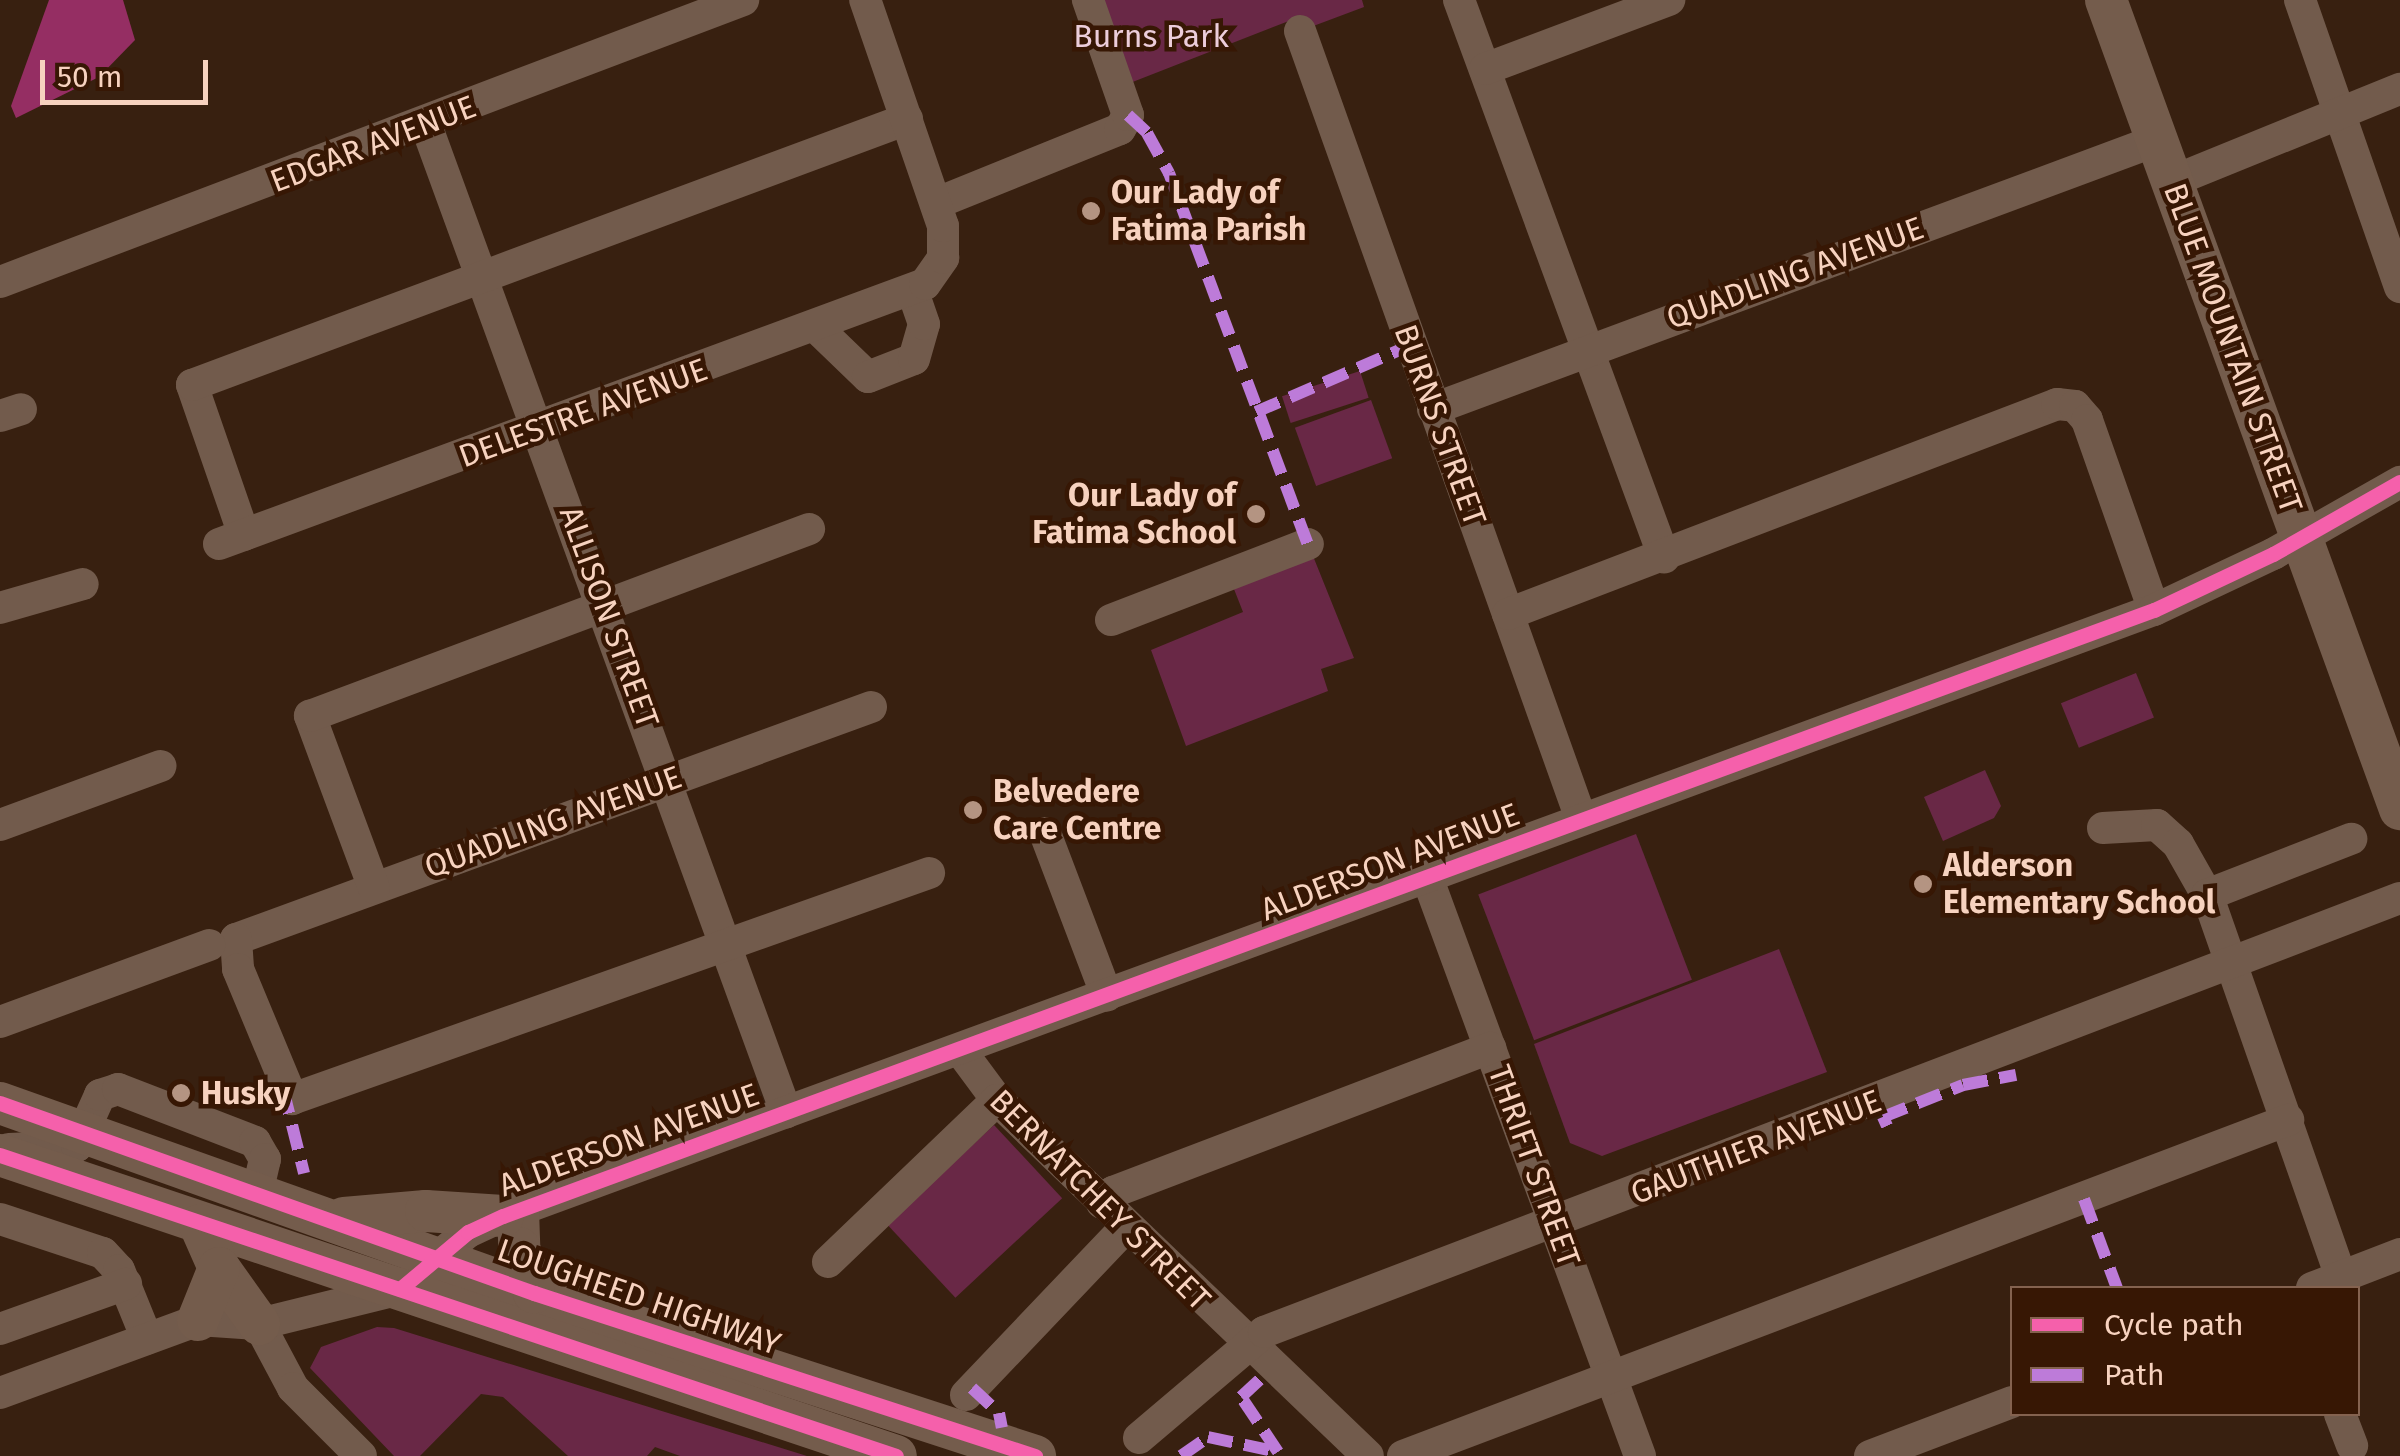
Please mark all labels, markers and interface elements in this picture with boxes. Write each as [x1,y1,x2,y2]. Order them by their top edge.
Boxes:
park label: Burns Park [1073,17,1229,55]
scale bar [45,40,212,102]
text: 50 m [57,59,122,95]
street label: EDGAR AVENUE [265,87,481,201]
place label: Our Lady of Fatima Parish [1111,174,1307,249]
street label: BLUE MOUNTAIN STREET [2156,178,2310,518]
marker: Our Lady of Fatima Parish [1080,200,1102,222]
street label: QUADLING AVENUE [1661,209,1929,337]
street label: BURNS STREET [1386,319,1494,531]
street label: DELESTRE AVENUE [453,350,713,476]
place label: Our Lady of Fatima School [1032,477,1236,552]
street label: ALLISON STREET [551,501,667,733]
marker: Our Lady of Fatima School [1245,503,1267,525]
street label: QUADLING AVENUE [419,758,687,886]
place label: Belvedere Care Centre [993,773,1162,848]
street label: ALDERSON AVENUE [1255,795,1525,929]
marker: Belvedere Care Centre [962,799,984,821]
place label: Alderson Elementary School [1943,847,2215,922]
marker: Alderson Elementary School [1912,873,1934,895]
street label: THRIFT STREET [1480,1060,1588,1272]
place label: Husky [201,1074,290,1112]
street label: ALDERSON AVENUE [494,1075,764,1205]
marker: Husky [170,1082,192,1104]
street label: BERNATCHEY STREET [982,1082,1218,1318]
street label: GAUTHIER AVENUE [1625,1082,1887,1212]
street label: LOUGHEED HIGHWAY [492,1230,786,1364]
legend [2010,1286,2360,1416]
text: Cycle path [2104,1307,2243,1343]
text: Path [2104,1357,2165,1393]

